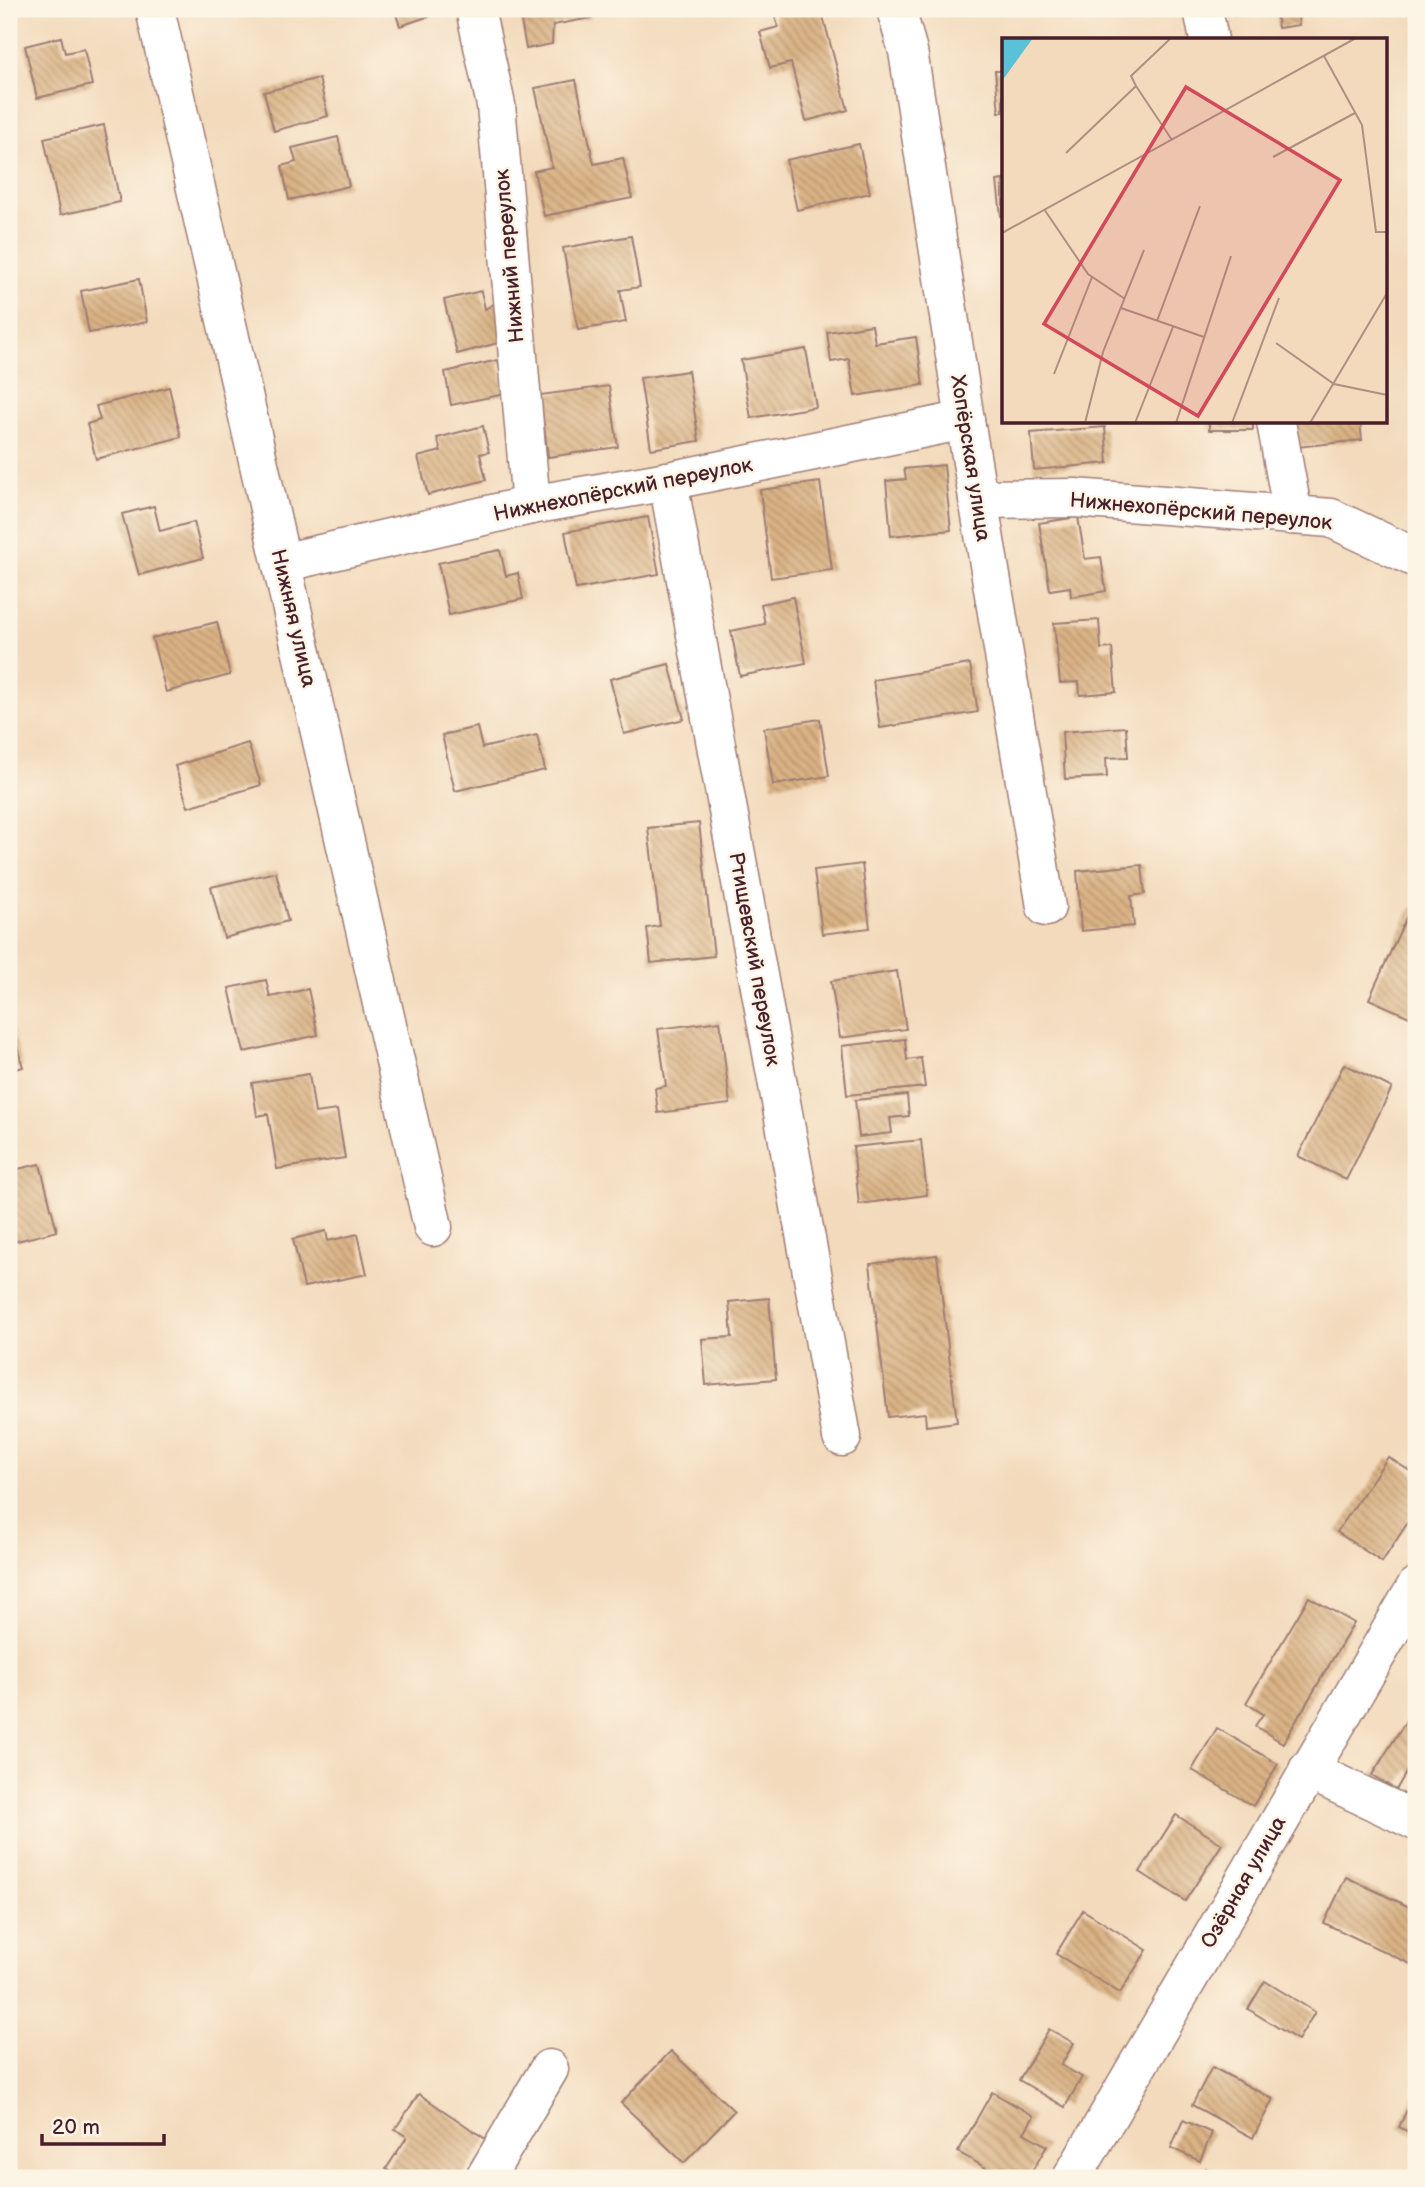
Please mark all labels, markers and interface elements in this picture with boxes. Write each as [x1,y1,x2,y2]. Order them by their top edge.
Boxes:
inset map [1002,38,1386,424]
street label: Нижний переулок [489,168,530,344]
street label: Хопёрская улица [945,373,996,544]
street label: Нижнехопёрский переулок [491,452,755,527]
street label: Нижнехопёрский переулок [1069,488,1333,535]
street label: Нижняя улица [265,547,322,690]
street label: Ртищевский переулок [723,850,786,1068]
street label: Озёрная улица [1196,1811,1292,1953]
scale bar [42,2103,164,2147]
text: 20 m [52,2115,100,2140]

